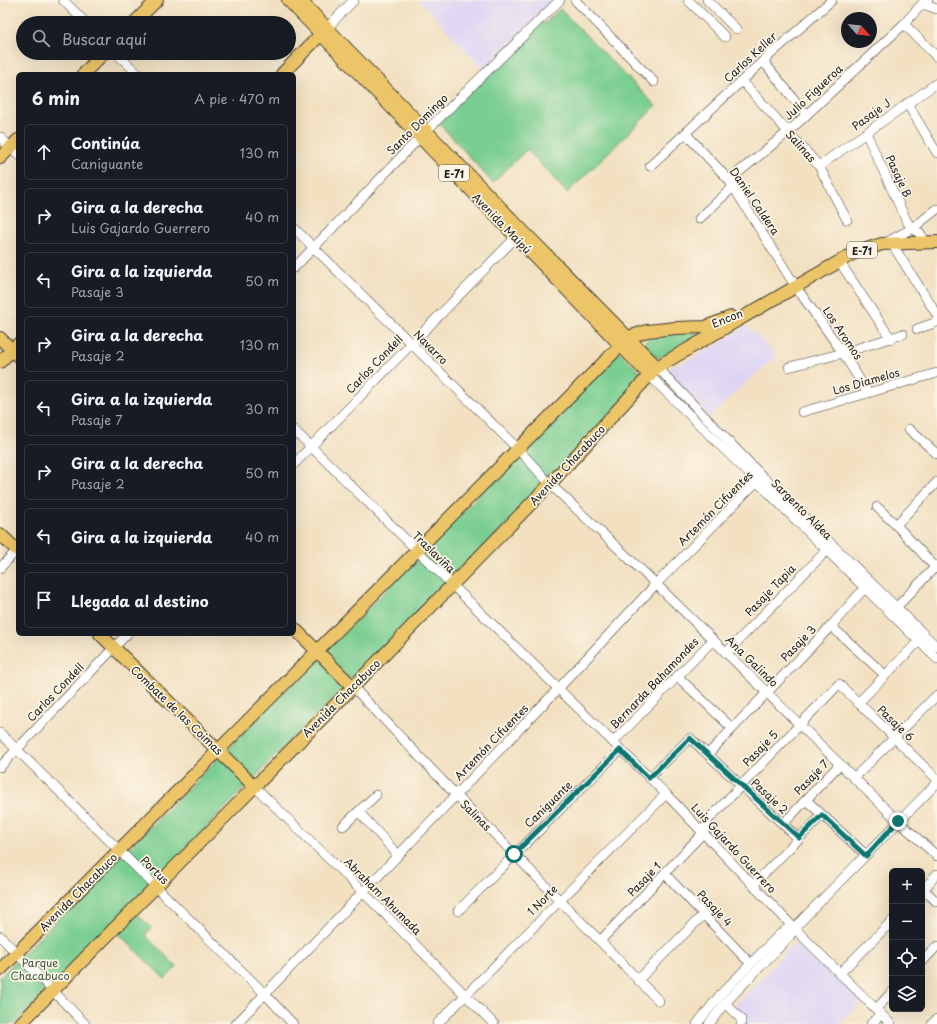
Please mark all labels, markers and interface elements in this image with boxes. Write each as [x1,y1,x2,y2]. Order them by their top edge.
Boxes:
north arrow [841,12,877,48]
search box [16,16,296,60]
icon: search [30,27,52,49]
text: Buscar aquí [62,27,146,50]
street label: Carlos Keller [720,27,781,86]
street label: Julio Figueroa [780,60,846,124]
text: 6 min [32,85,80,111]
text: A pie · 470 m [194,89,280,108]
street label: Santo Domingo [383,90,451,158]
street label: Pasaje J [848,94,894,134]
street label: Salinas [782,126,820,166]
text: Continúa [71,131,140,154]
icon: ahead [33,141,55,163]
text: 130 m [240,143,279,162]
street label: Pasaje B [882,152,916,200]
text: Caniguante [71,154,143,173]
street label: Daniel Caldera [726,164,784,238]
road number: E-71 [439,165,469,181]
street label: Avenida Maipú [468,189,536,257]
text: Gira a la derecha [71,195,203,218]
icon: right [33,205,55,227]
text: 40 m [245,207,279,226]
text: Luis Gajardo Guerrero [71,218,210,237]
road number: E-71 [847,242,877,258]
text: Gira a la izquierda [71,259,212,282]
icon: left [33,269,55,291]
text: 50 m [245,271,279,290]
text: Pasaje 3 [71,282,124,301]
street label: Los Aromos [819,303,867,363]
street label: Encon [709,304,745,332]
text: Gira a la derecha [71,323,203,346]
street label: Navarro [410,326,452,368]
street label: Carlos Condell [342,331,406,397]
icon: right [33,333,55,355]
text: 130 m [240,335,279,354]
text: Pasaje 2 [71,346,125,365]
street label: Los Diamelos [831,363,901,399]
text: Gira a la izquierda [71,387,212,410]
icon: left [33,397,55,419]
text: 30 m [245,399,279,418]
text: Pasaje 7 [71,410,123,429]
street label: Avenida Chacabuco [525,421,609,509]
text: Gira a la derecha [71,451,203,474]
icon: right [33,461,55,483]
text: 50 m [245,463,279,482]
street label: Artemón Cifuentes [674,467,756,549]
text: Pasaje 2 [71,474,125,493]
street label: Sargento Aldea [768,475,836,543]
icon: left [33,525,55,547]
text: Gira a la izquierda [71,525,212,548]
text: 40 m [245,527,279,546]
street label: Traslaviña [409,527,459,577]
street label: Pasaje Tapia [741,560,799,620]
icon: arrive [33,589,55,611]
text: Llegada al destino [71,589,209,612]
street label: Pasaje 3 [776,621,820,665]
street label: Ana Galindo [722,631,782,691]
street label: Bernarda Bahamondes [606,633,702,733]
street label: Avenida Chacabuco [298,655,384,741]
street label: Carlos Condell [23,659,87,725]
street label: Combate de las Coimas [127,661,227,759]
street label: Artemón Cifuentes [450,700,532,784]
street label: Pasaje 6 [874,701,918,745]
street label: Pasaje 5 [738,726,782,770]
street label: Pasaje 7 [790,755,832,799]
street label: Pasaje 2 [748,774,793,818]
street label: Caniguante [520,777,576,831]
street label: Salinas [456,795,496,835]
street label: Luis Gajardo Guerrero [688,799,780,897]
route end [889,812,907,830]
route start [505,845,523,863]
street label: Avenida Chacabuco [35,849,121,935]
street label: Portus [137,852,173,888]
street label: Abraham Ahumada [340,853,426,939]
street label: Pasaje 1 [623,858,665,900]
map controls [889,868,925,1012]
button: + [889,868,925,904]
street label: 1 Norte [523,881,561,919]
street label: Pasaje 4 [693,886,737,930]
button: − [889,904,925,940]
button: locate [889,940,925,976]
park label: Parque Chacabuco [10,954,70,984]
button: layers [889,976,925,1012]

